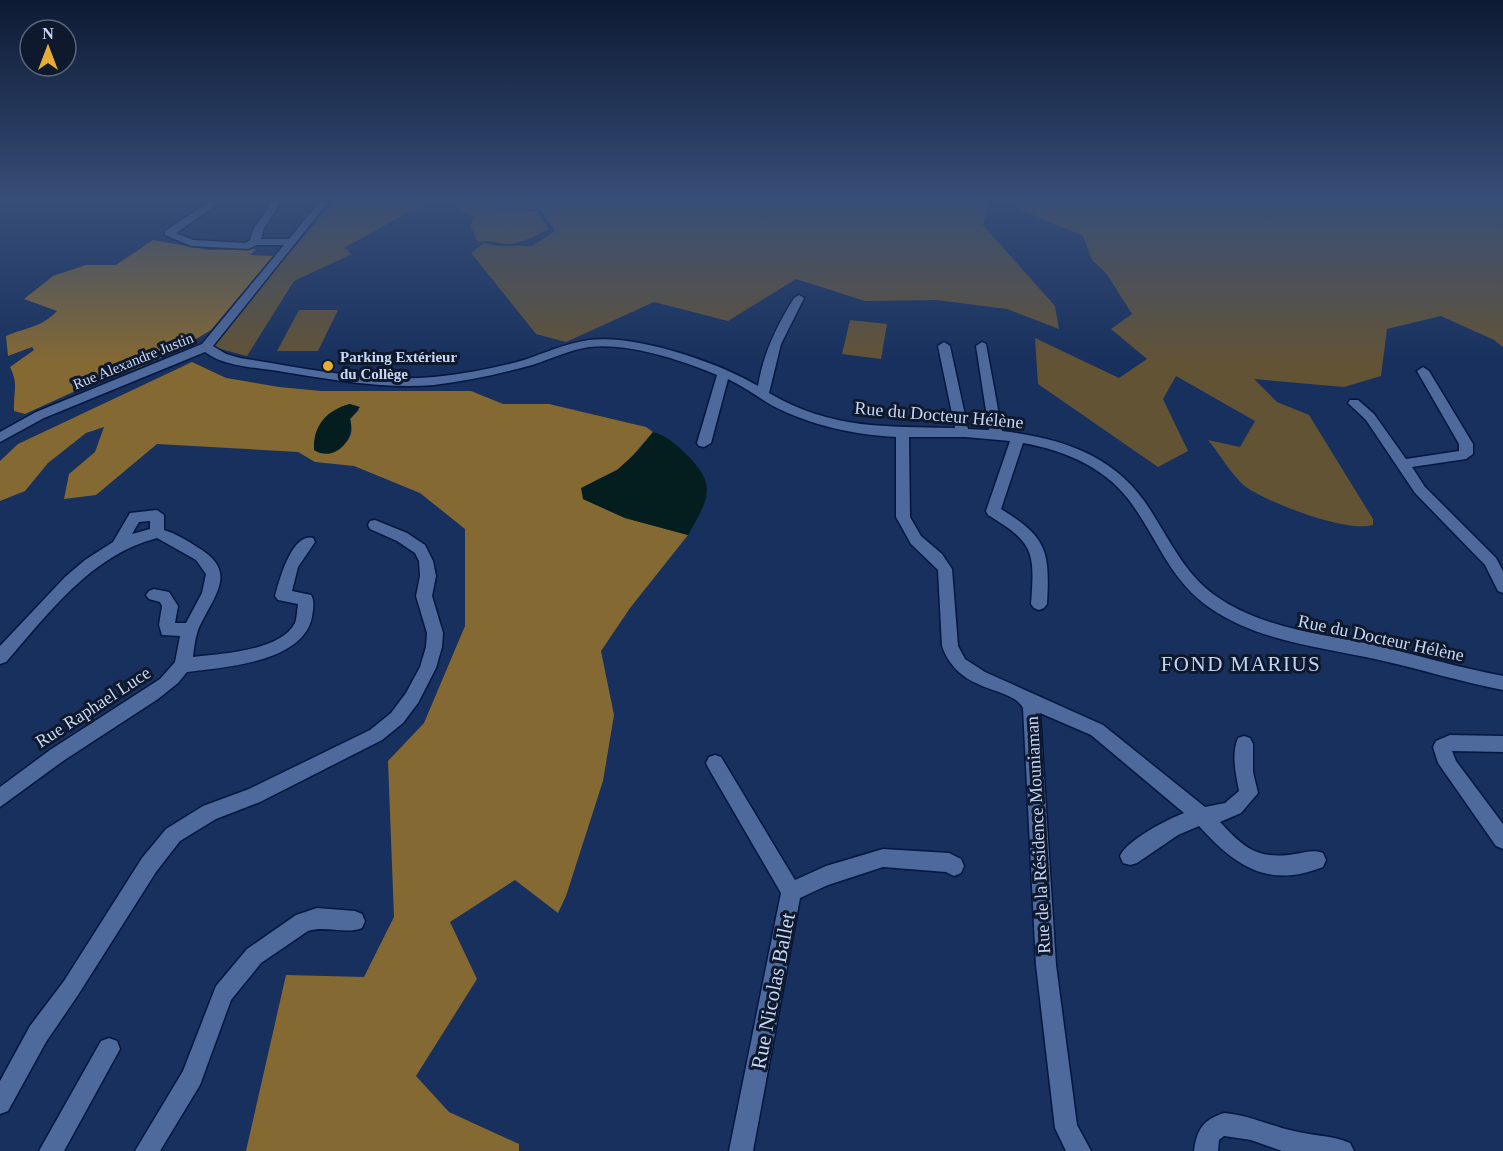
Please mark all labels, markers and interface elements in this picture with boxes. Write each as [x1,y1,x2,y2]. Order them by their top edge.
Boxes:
north arrow [18,18,78,78]
text: N [42,25,54,42]
street label: Rue Alexandre Justin [71,329,196,392]
place label: Parking Extérieur du Collège [340,349,457,382]
marker: Parking Extérieur du Collège [321,359,335,373]
street label: Rue du Docteur Hélène [854,398,1024,432]
street label: Rue du Docteur Hélène [1296,611,1466,665]
district label: FOND MARIUS [1161,652,1321,676]
street label: Rue Raphael Luce [32,662,154,752]
street label: Rue de la Résidence Mouniaman [1022,716,1054,954]
street label: Rue Nicolas Ballet [746,911,800,1071]

